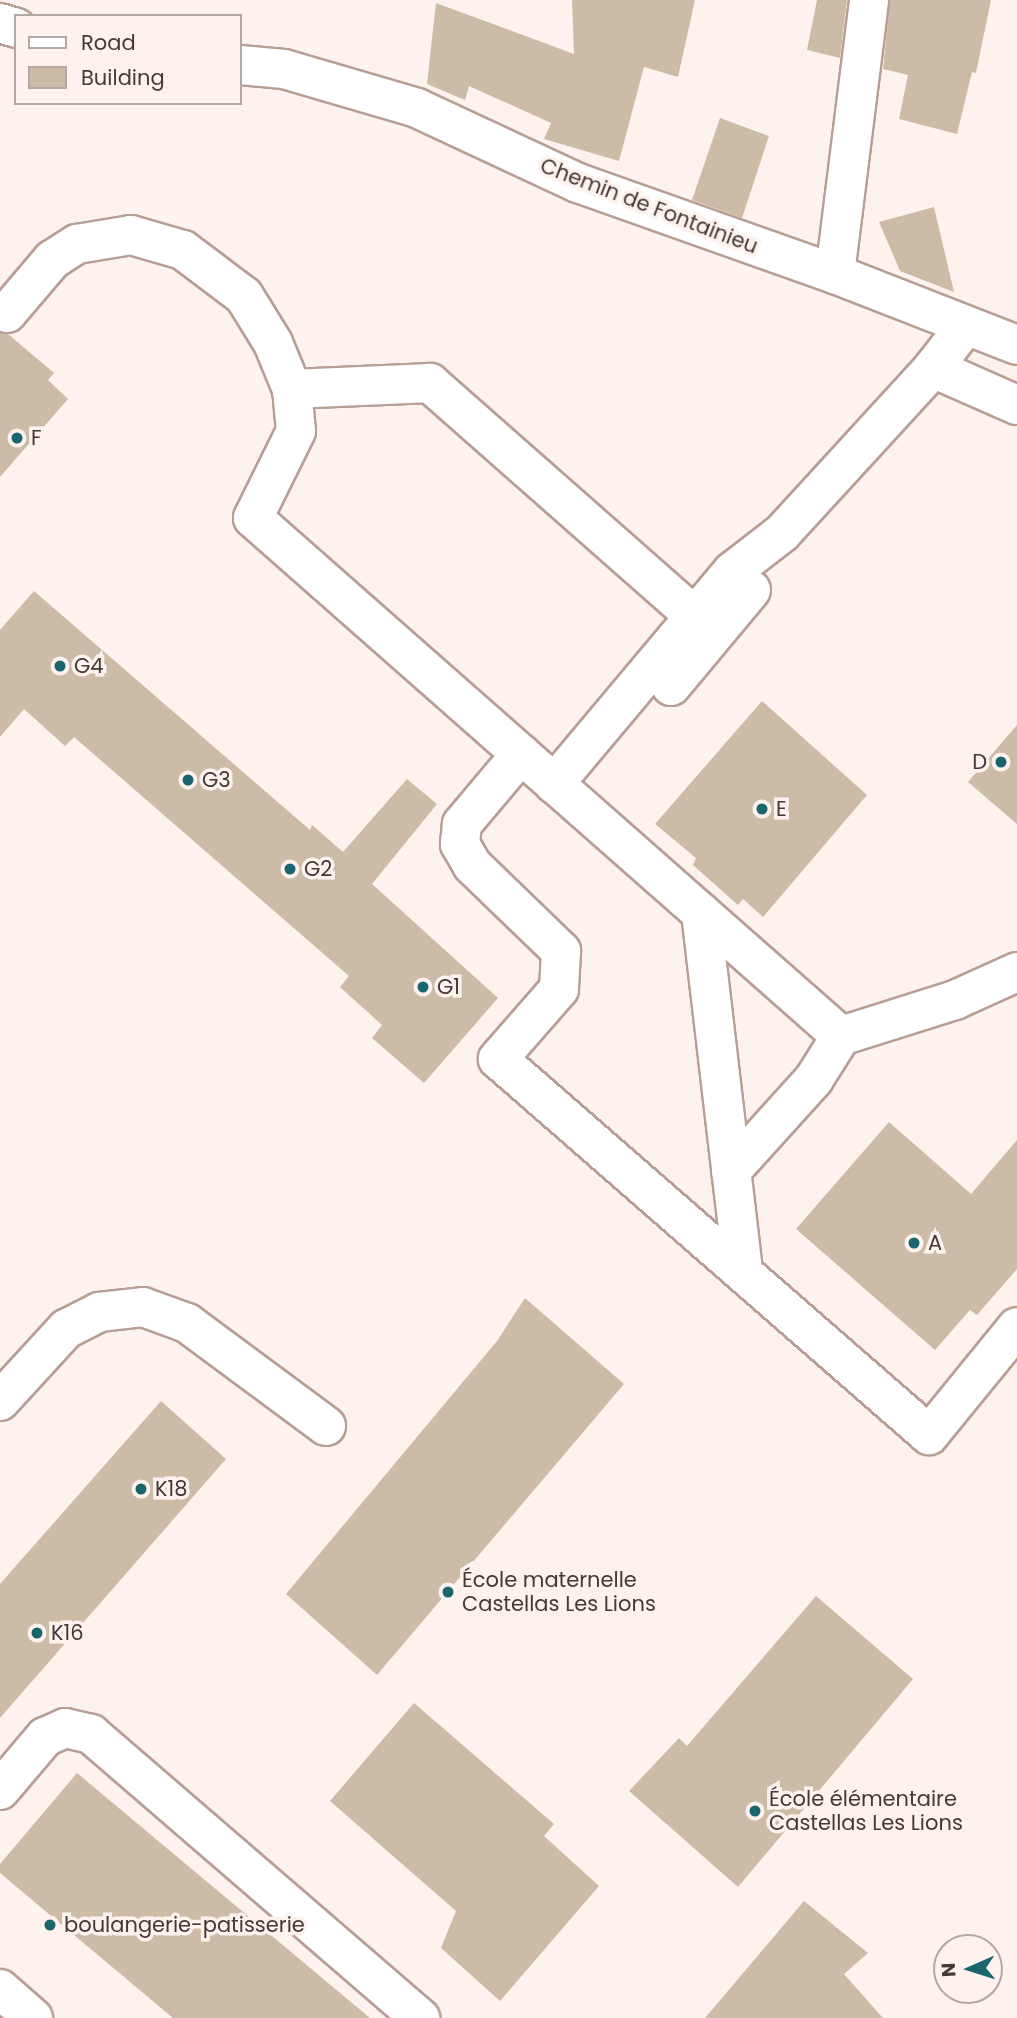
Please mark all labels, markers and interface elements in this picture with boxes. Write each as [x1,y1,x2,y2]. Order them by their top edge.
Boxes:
legend [14,14,242,105]
text: Road [81,28,136,57]
text: Building [81,63,165,92]
street label: Chemin de Fontainieu [537,153,761,259]
place label: F [31,425,42,451]
marker: F [9,430,25,446]
place label: G4 [74,653,104,679]
marker: G4 [52,658,68,674]
place label: D [972,749,987,775]
marker: D [993,754,1009,770]
place label: G3 [202,767,231,793]
marker: G3 [180,772,196,788]
place label: E [776,796,787,822]
marker: E [754,801,770,817]
place label: G2 [304,856,332,882]
marker: G2 [282,861,298,877]
place label: G1 [437,974,460,1000]
marker: G1 [415,979,431,995]
place label: A [928,1230,942,1256]
marker: A [906,1235,922,1251]
place label: K18 [155,1476,188,1502]
marker: K18 [133,1481,149,1497]
place label: École maternelle Castellas Les Lions [462,1567,656,1617]
marker: École maternelle Castellas Les Lions [440,1584,456,1600]
place label: K16 [51,1620,84,1646]
marker: K16 [29,1625,45,1641]
place label: École élémentaire Castellas Les Lions [769,1786,963,1836]
marker: École élémentaire Castellas Les Lions [747,1803,763,1819]
place label: boulangerie-patisserie [64,1912,305,1938]
marker: boulangerie-patisserie [42,1917,58,1933]
north arrow [933,1934,1003,2004]
text: N [935,1962,962,1978]

